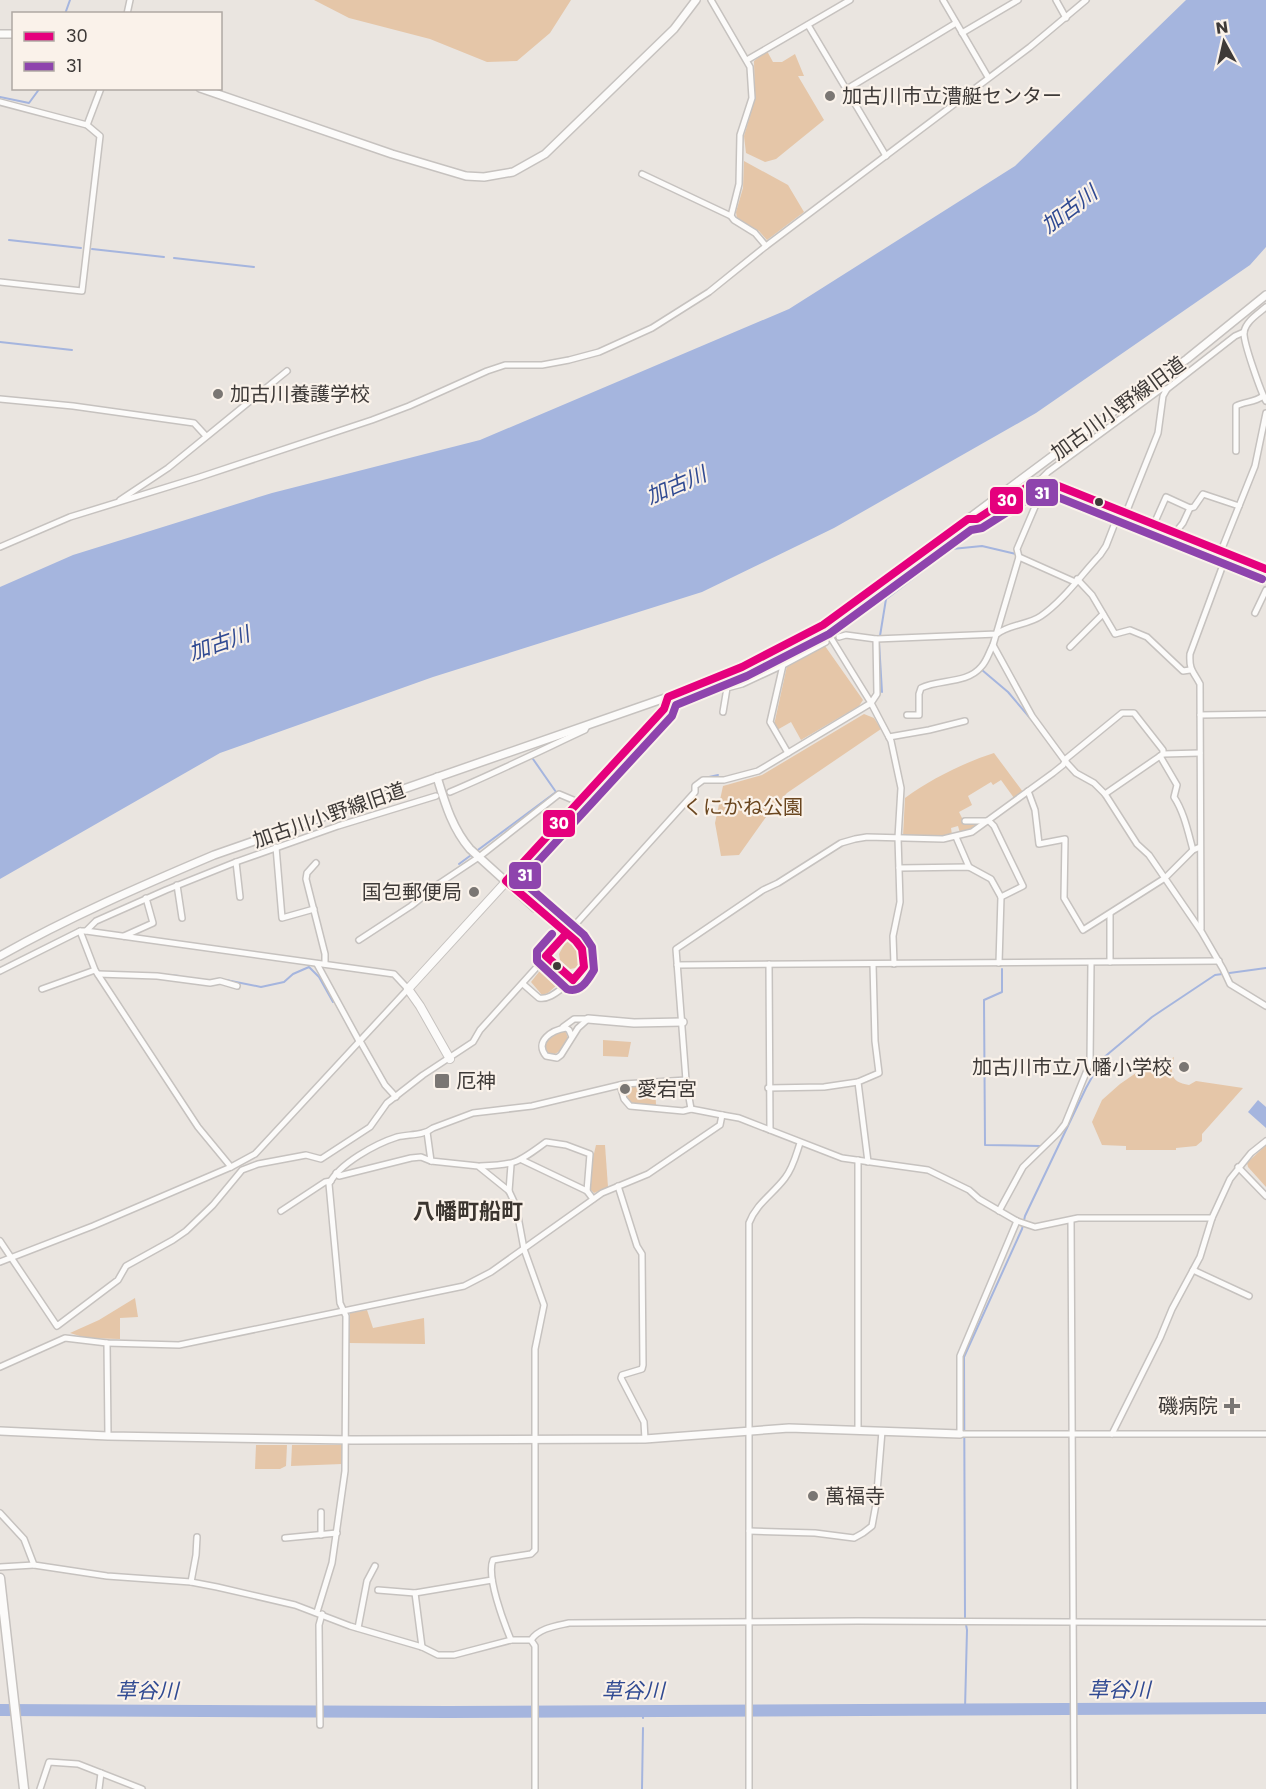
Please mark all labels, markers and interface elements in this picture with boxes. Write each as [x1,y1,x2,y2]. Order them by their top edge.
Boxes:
legend [12,12,222,90]
north arrow [1194,12,1254,72]
text: N [1214,15,1230,40]
text: 30 [66,23,88,48]
text: 31 [66,53,82,78]
place label: 加古川市立漕艇センター [842,82,1062,110]
marker: 加古川市立漕艇センター [823,89,837,103]
water label: 加古川 [1035,177,1104,240]
street label: 加古川小野線旧道 [1045,350,1191,466]
place label: 加古川養護学校 [230,380,370,408]
marker: 加古川養護学校 [211,387,225,401]
water label: 加古川 [641,459,713,511]
line badge: 31 [1025,478,1059,507]
text: 31 [1034,482,1050,505]
line badge: 30 [989,486,1024,515]
text: 30 [997,489,1017,512]
unlabelled marker [1093,496,1105,508]
water label: 加古川 [184,618,255,667]
street label: 加古川小野線旧道 [249,776,409,854]
park label: くにかね公園 [683,793,803,821]
line badge: 30 [542,809,576,838]
text: 30 [549,812,569,835]
line badge: 31 [508,861,542,890]
text: 31 [517,864,533,887]
place label: 国包郵便局 [362,878,462,906]
marker: 国包郵便局 [467,885,481,899]
unlabelled marker [551,960,563,972]
place label: 加古川市立八幡小学校 [972,1053,1172,1081]
marker: 加古川市立八幡小学校 [1177,1060,1191,1074]
place label: 厄神 [456,1067,496,1095]
marker: 厄神 [433,1072,451,1090]
place label: 愛宕宮 [637,1075,697,1103]
marker: 愛宕宮 [618,1082,632,1096]
district label: 八幡町船町 [413,1196,523,1227]
place label: 磯病院 [1158,1392,1218,1420]
marker: 磯病院 [1223,1397,1241,1415]
place label: 萬福寺 [825,1482,885,1510]
marker: 萬福寺 [806,1489,820,1503]
water label: 草谷川 [1088,1675,1152,1704]
water label: 草谷川 [116,1676,180,1705]
water label: 草谷川 [602,1676,666,1705]

